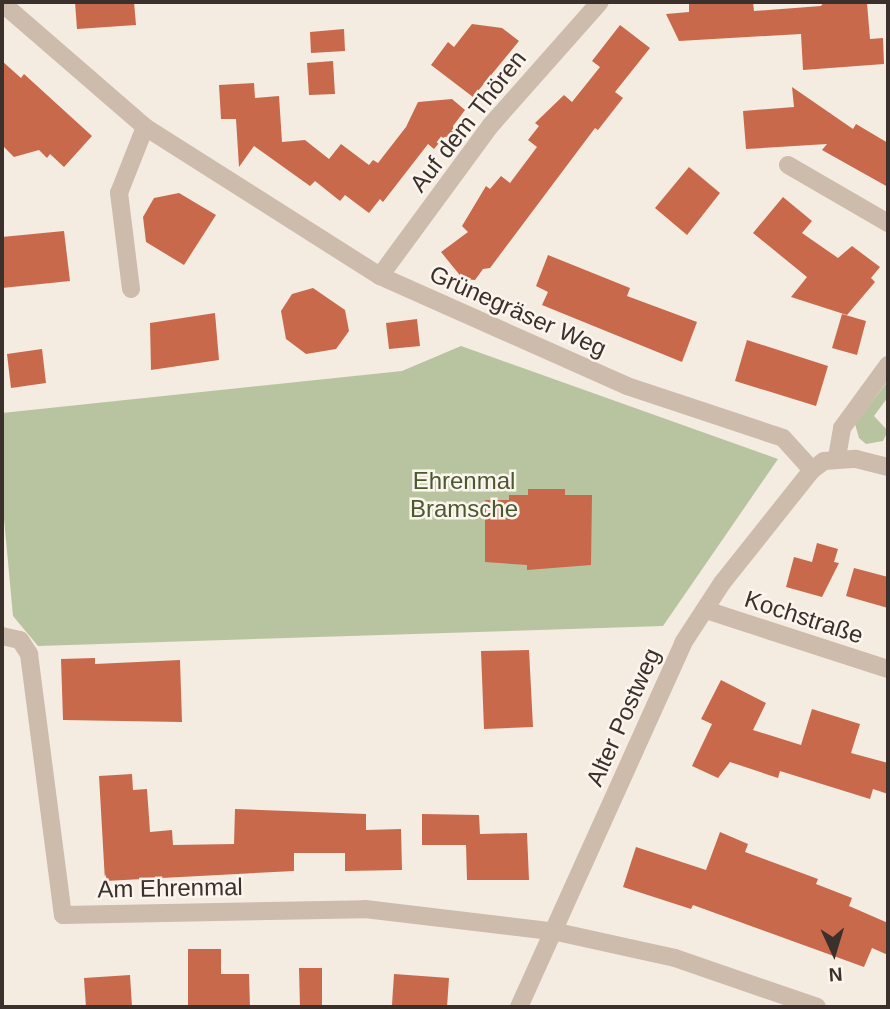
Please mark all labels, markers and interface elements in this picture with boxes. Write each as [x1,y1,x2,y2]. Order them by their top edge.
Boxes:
street label: Auf dem Thören [404,44,532,198]
street label: Grünegräser Weg [425,259,611,363]
park label: Ehrenmal Bramsche [410,467,518,523]
street label: Kochstraße [741,584,867,650]
street label: Alter Postweg [580,644,666,790]
street label: Am Ehrenmal [97,872,243,904]
north arrow [799,918,869,988]
text: N [828,963,843,985]

